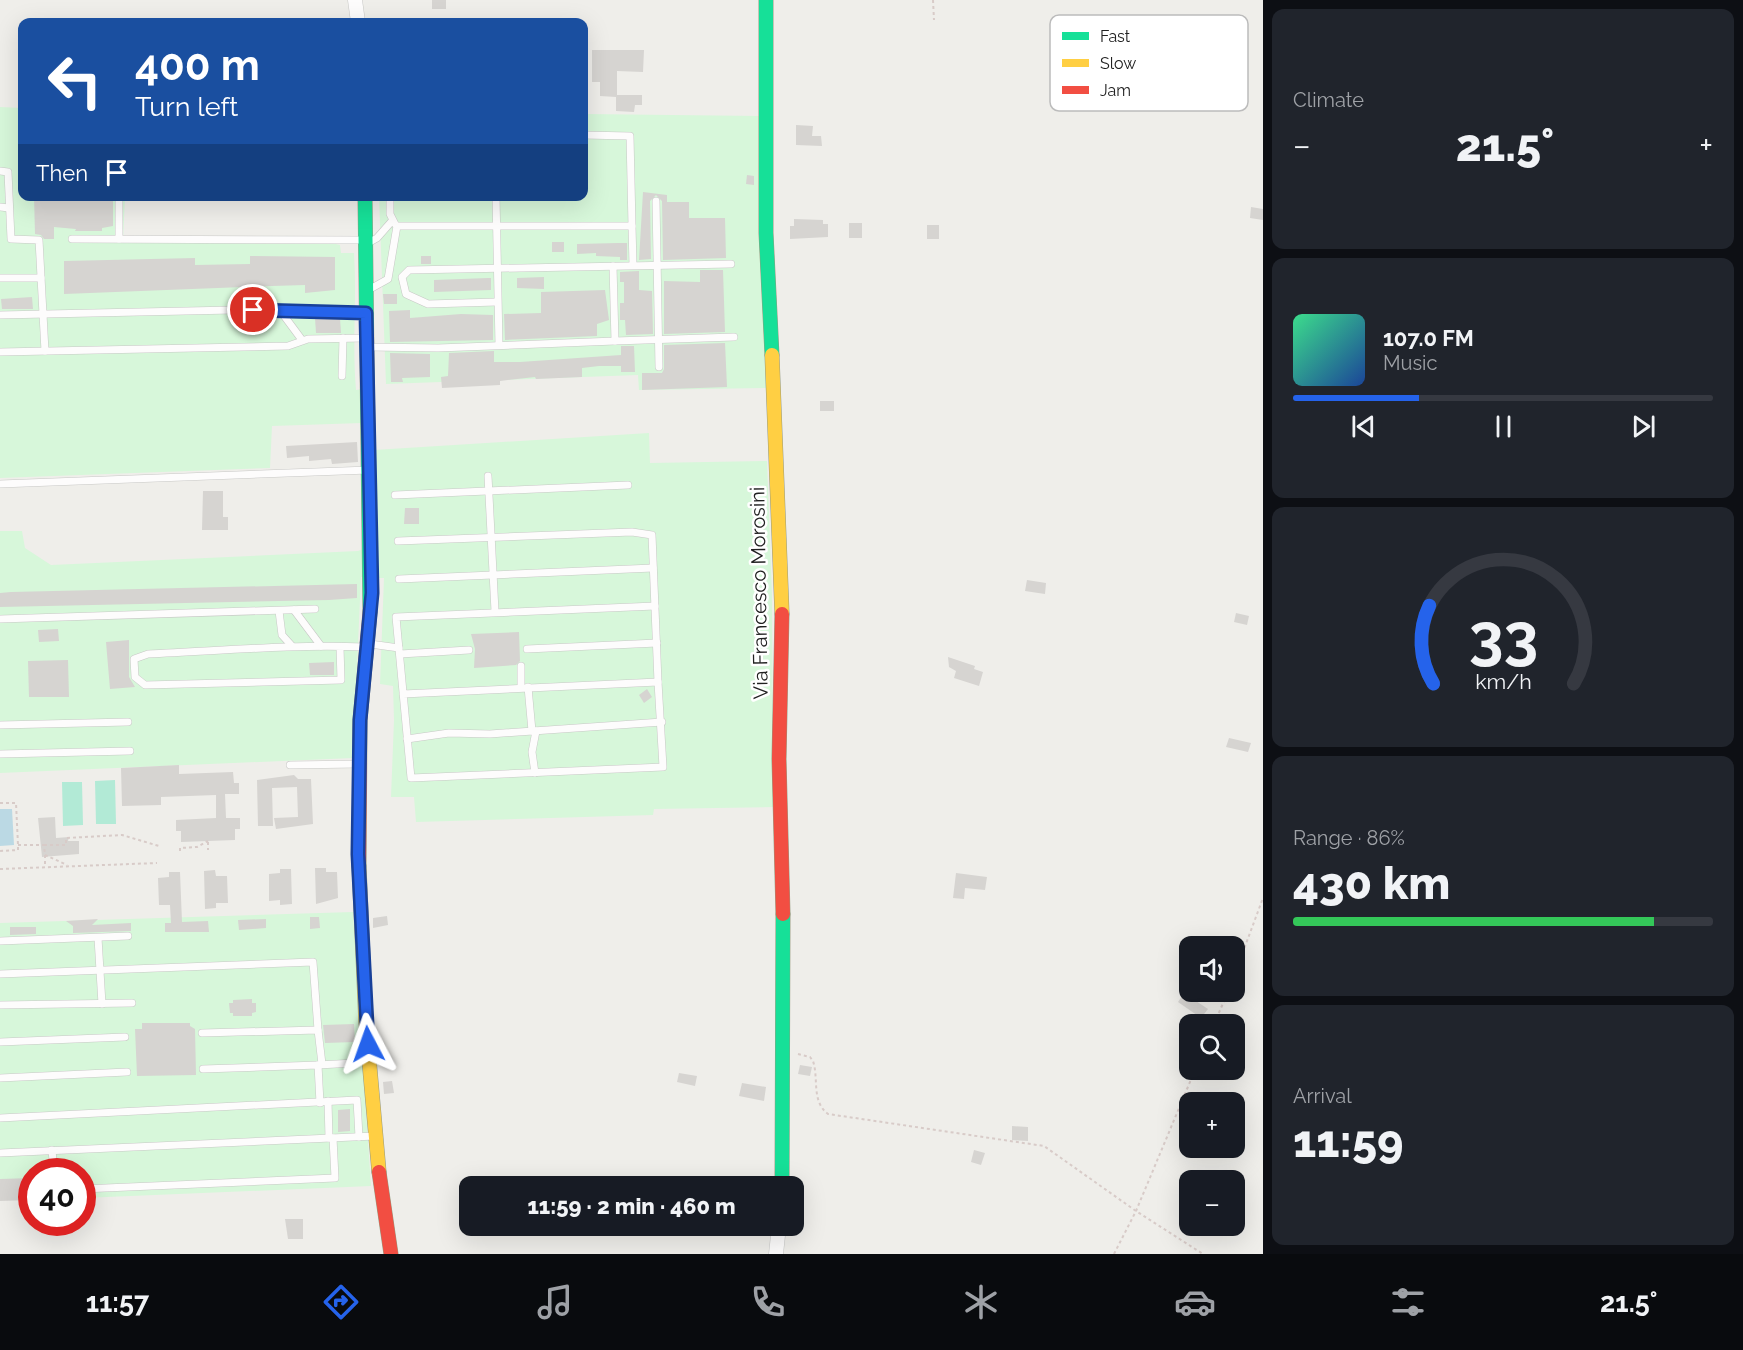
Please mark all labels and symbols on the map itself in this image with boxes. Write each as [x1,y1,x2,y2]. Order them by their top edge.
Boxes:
legend [1050,15,1248,111]
text: Fast [1100,27,1131,46]
text: Slow [1100,54,1136,73]
text: Jam [1100,81,1131,100]
pin [227,284,278,335]
street label: Via Francesco Morosini [745,487,773,699]
position arrow [336,1012,400,1076]
speed limit sign: 40 [18,1158,96,1236]

